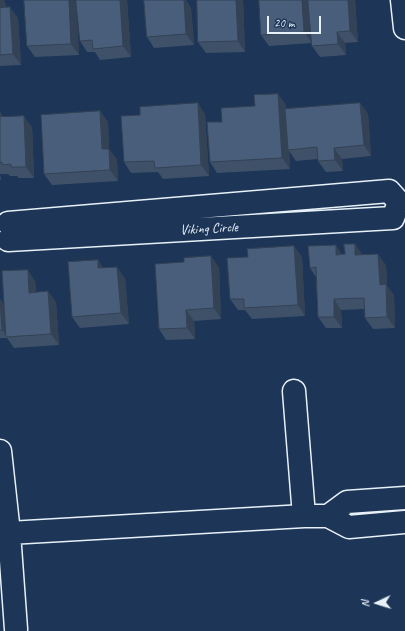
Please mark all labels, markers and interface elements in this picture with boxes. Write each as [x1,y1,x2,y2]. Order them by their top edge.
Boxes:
scale bar [269,8,323,34]
text: 20 m [274,15,294,31]
street label: Viking Circle [180,219,238,239]
north arrow [357,583,397,623]
text: N [358,600,372,608]

